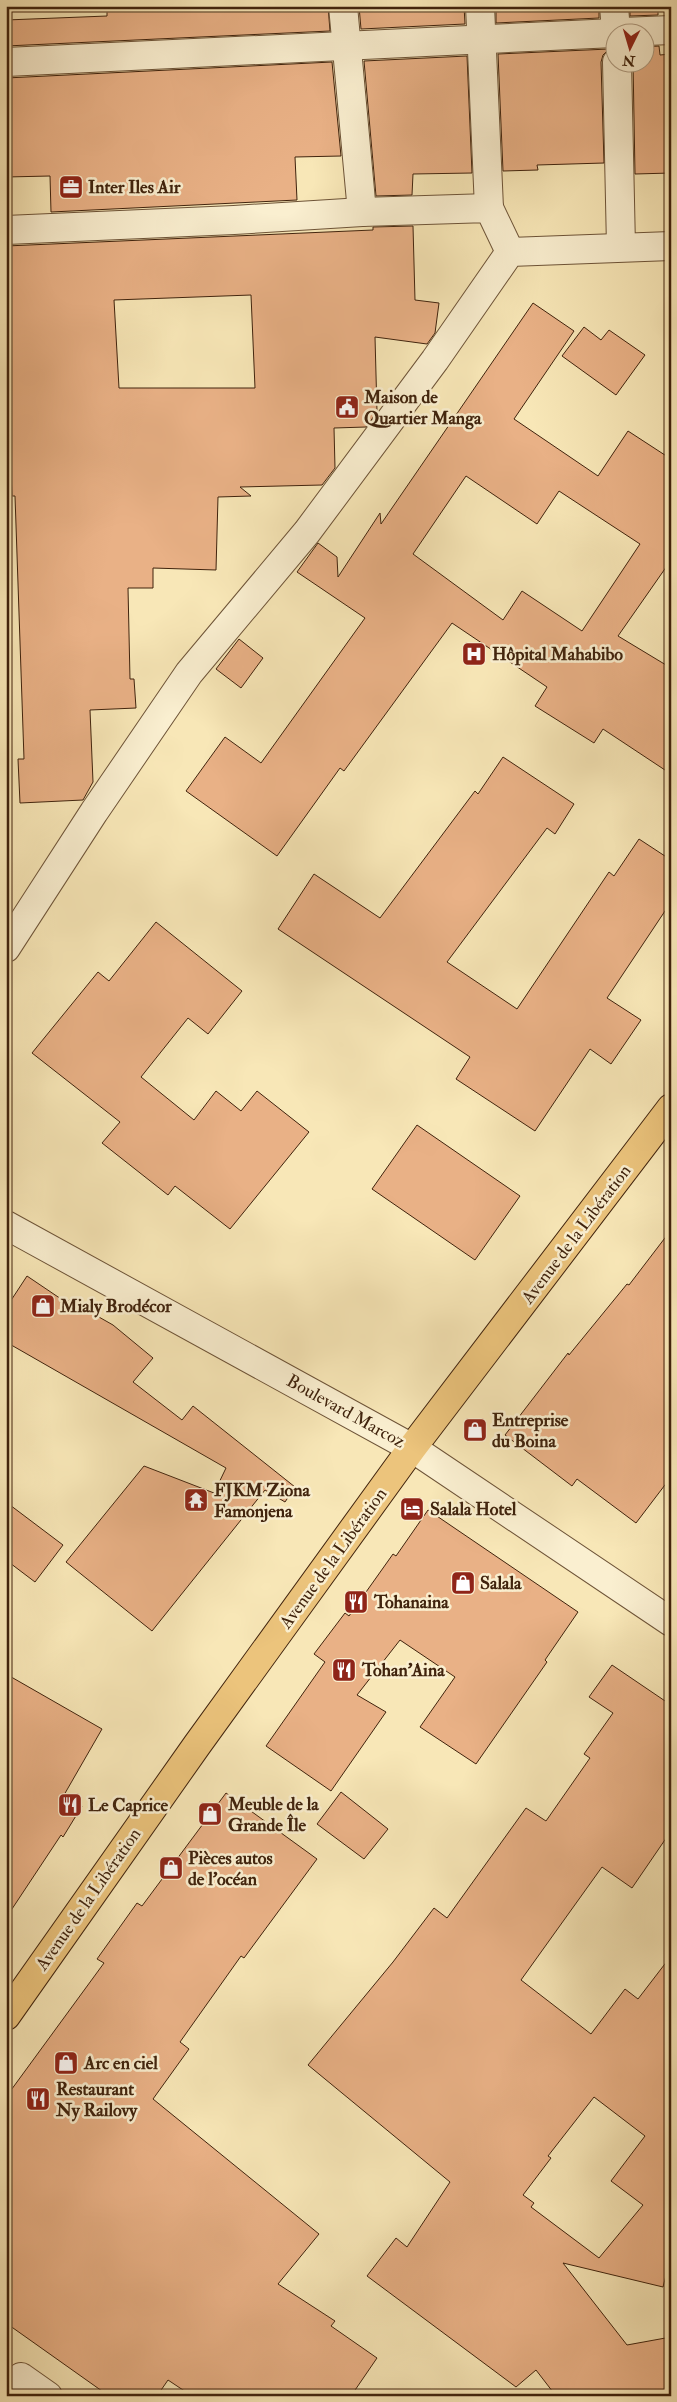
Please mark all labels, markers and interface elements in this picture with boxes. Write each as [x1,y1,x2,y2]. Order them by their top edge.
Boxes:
north arrow [604,22,654,72]
text: N [621,51,637,70]
office icon: Inter Iles Air [58,174,84,200]
place label: Inter Iles Air [88,176,181,199]
place label: Maison de Quartier Manga [363,386,482,430]
public building icon: Maison de Quartier Manga [334,394,360,420]
hospital icon: Hôpital Mahabibo [461,641,487,667]
place label: Hôpital Mahabibo [492,643,623,666]
street label: Avenue de la Libération [516,1160,636,1309]
shop icon: Mialy Brodécor [30,1293,56,1319]
place label: Mialy Brodécor [59,1295,172,1318]
street label: Boulevard Marcoz [282,1369,409,1454]
place label: Entreprise du Boina [492,1409,569,1453]
shop icon: Entreprise du Boina [462,1417,488,1443]
place label: FJKM Ziona Famonjena [214,1479,311,1523]
street label: Avenue de la Libération [274,1483,392,1634]
temple icon: FJKM Ziona Famonjena [183,1487,209,1513]
hotel icon: Salala Hotel [399,1496,425,1522]
place label: Salala Hotel [430,1498,517,1521]
shop icon: Salala [450,1570,476,1596]
place label: Salala [480,1572,522,1595]
restaurant icon: Tohanaina [343,1589,369,1615]
place label: Tohanaina [373,1591,449,1614]
restaurant icon: Tohan'Aina [331,1657,357,1683]
place label: Tohan'Aina [361,1659,445,1682]
restaurant icon: Le Caprice [57,1792,83,1818]
place label: Meuble de la Grande Île [227,1793,319,1837]
place label: Le Caprice [88,1794,169,1817]
shop icon: Meuble de la Grande Île [197,1801,223,1827]
street label: Avenue de la Libération [30,1824,146,1976]
place label: Pièces autos de l'océan [188,1847,273,1891]
shop icon: Pièces autos de l'océan [158,1855,184,1881]
shop icon: Arc en ciel [53,2050,79,2076]
place label: Arc en ciel [83,2052,158,2075]
place label: Restaurant Ny Railovy [55,2078,138,2122]
restaurant icon: Restaurant Ny Railovy [25,2086,51,2112]

